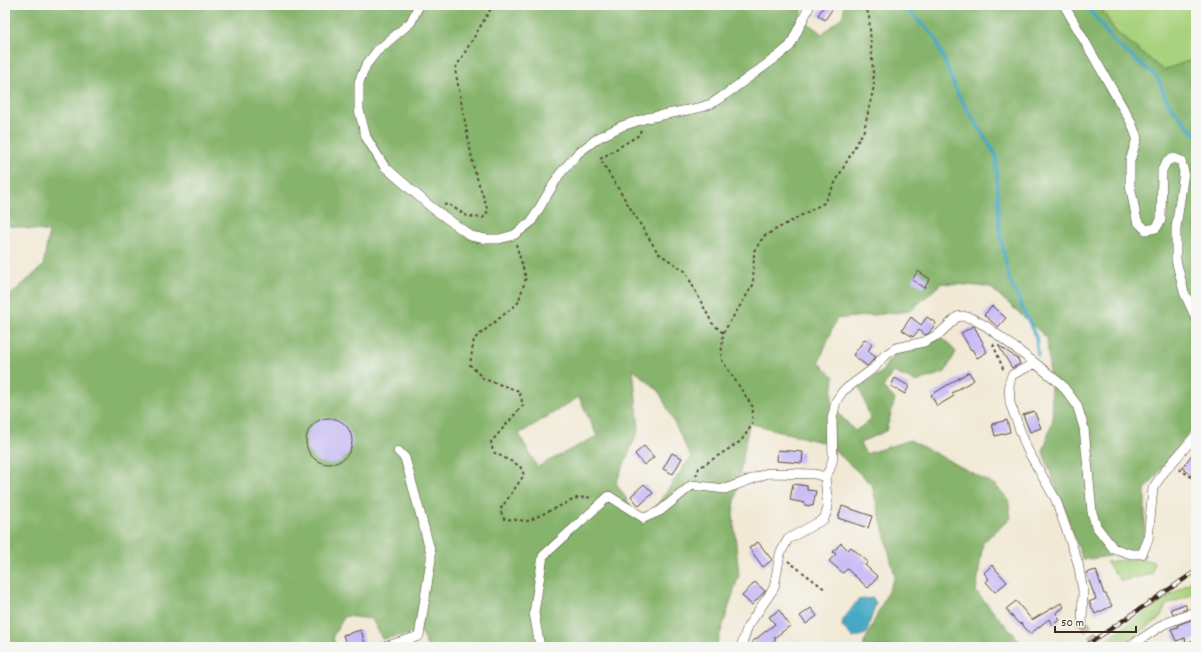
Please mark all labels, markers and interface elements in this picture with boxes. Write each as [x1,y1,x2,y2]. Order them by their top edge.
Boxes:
scale bar [1055,608,1136,634]
text: 50 m [1061,615,1084,632]

